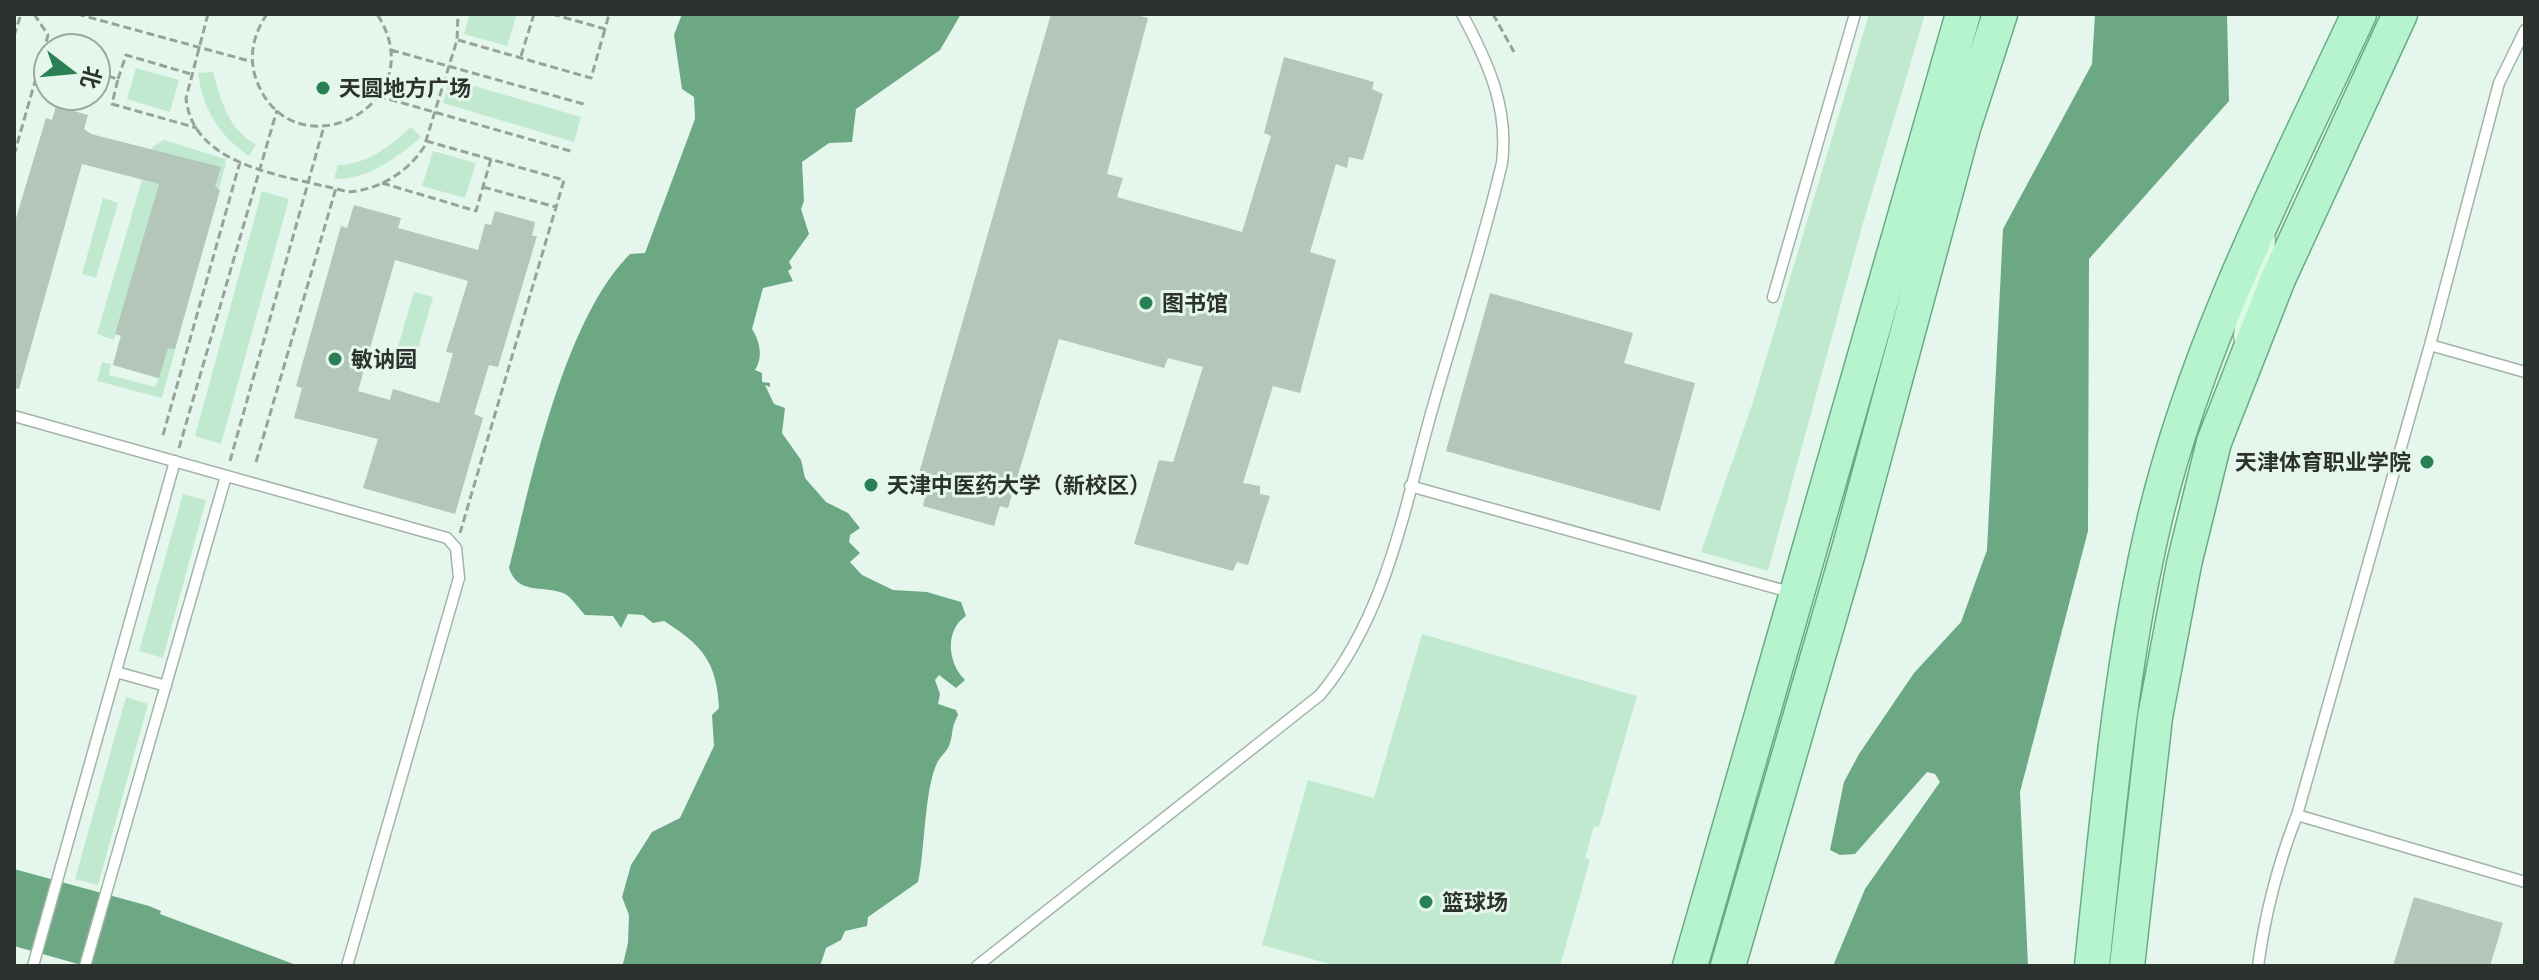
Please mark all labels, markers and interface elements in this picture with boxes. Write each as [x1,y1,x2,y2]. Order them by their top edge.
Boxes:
north arrow [32,32,112,112]
text: 北 [76,63,107,92]
place label: 天圆地方广场 [339,75,471,101]
marker: 天圆地方广场 [314,79,332,97]
place label: 图书馆 [1162,290,1228,316]
marker: 图书馆 [1137,294,1155,312]
place label: 敏讷园 [351,346,417,372]
marker: 敏讷园 [326,350,344,368]
place label: 天津体育职业学院 [2235,449,2411,475]
marker: 天津体育职业学院 [2418,453,2436,471]
place label: 天津中医药大学（新校区） [887,472,1151,498]
marker: 天津中医药大学（新校区） [862,476,880,494]
place label: 篮球场 [1442,889,1508,915]
marker: 篮球场 [1417,893,1435,911]

